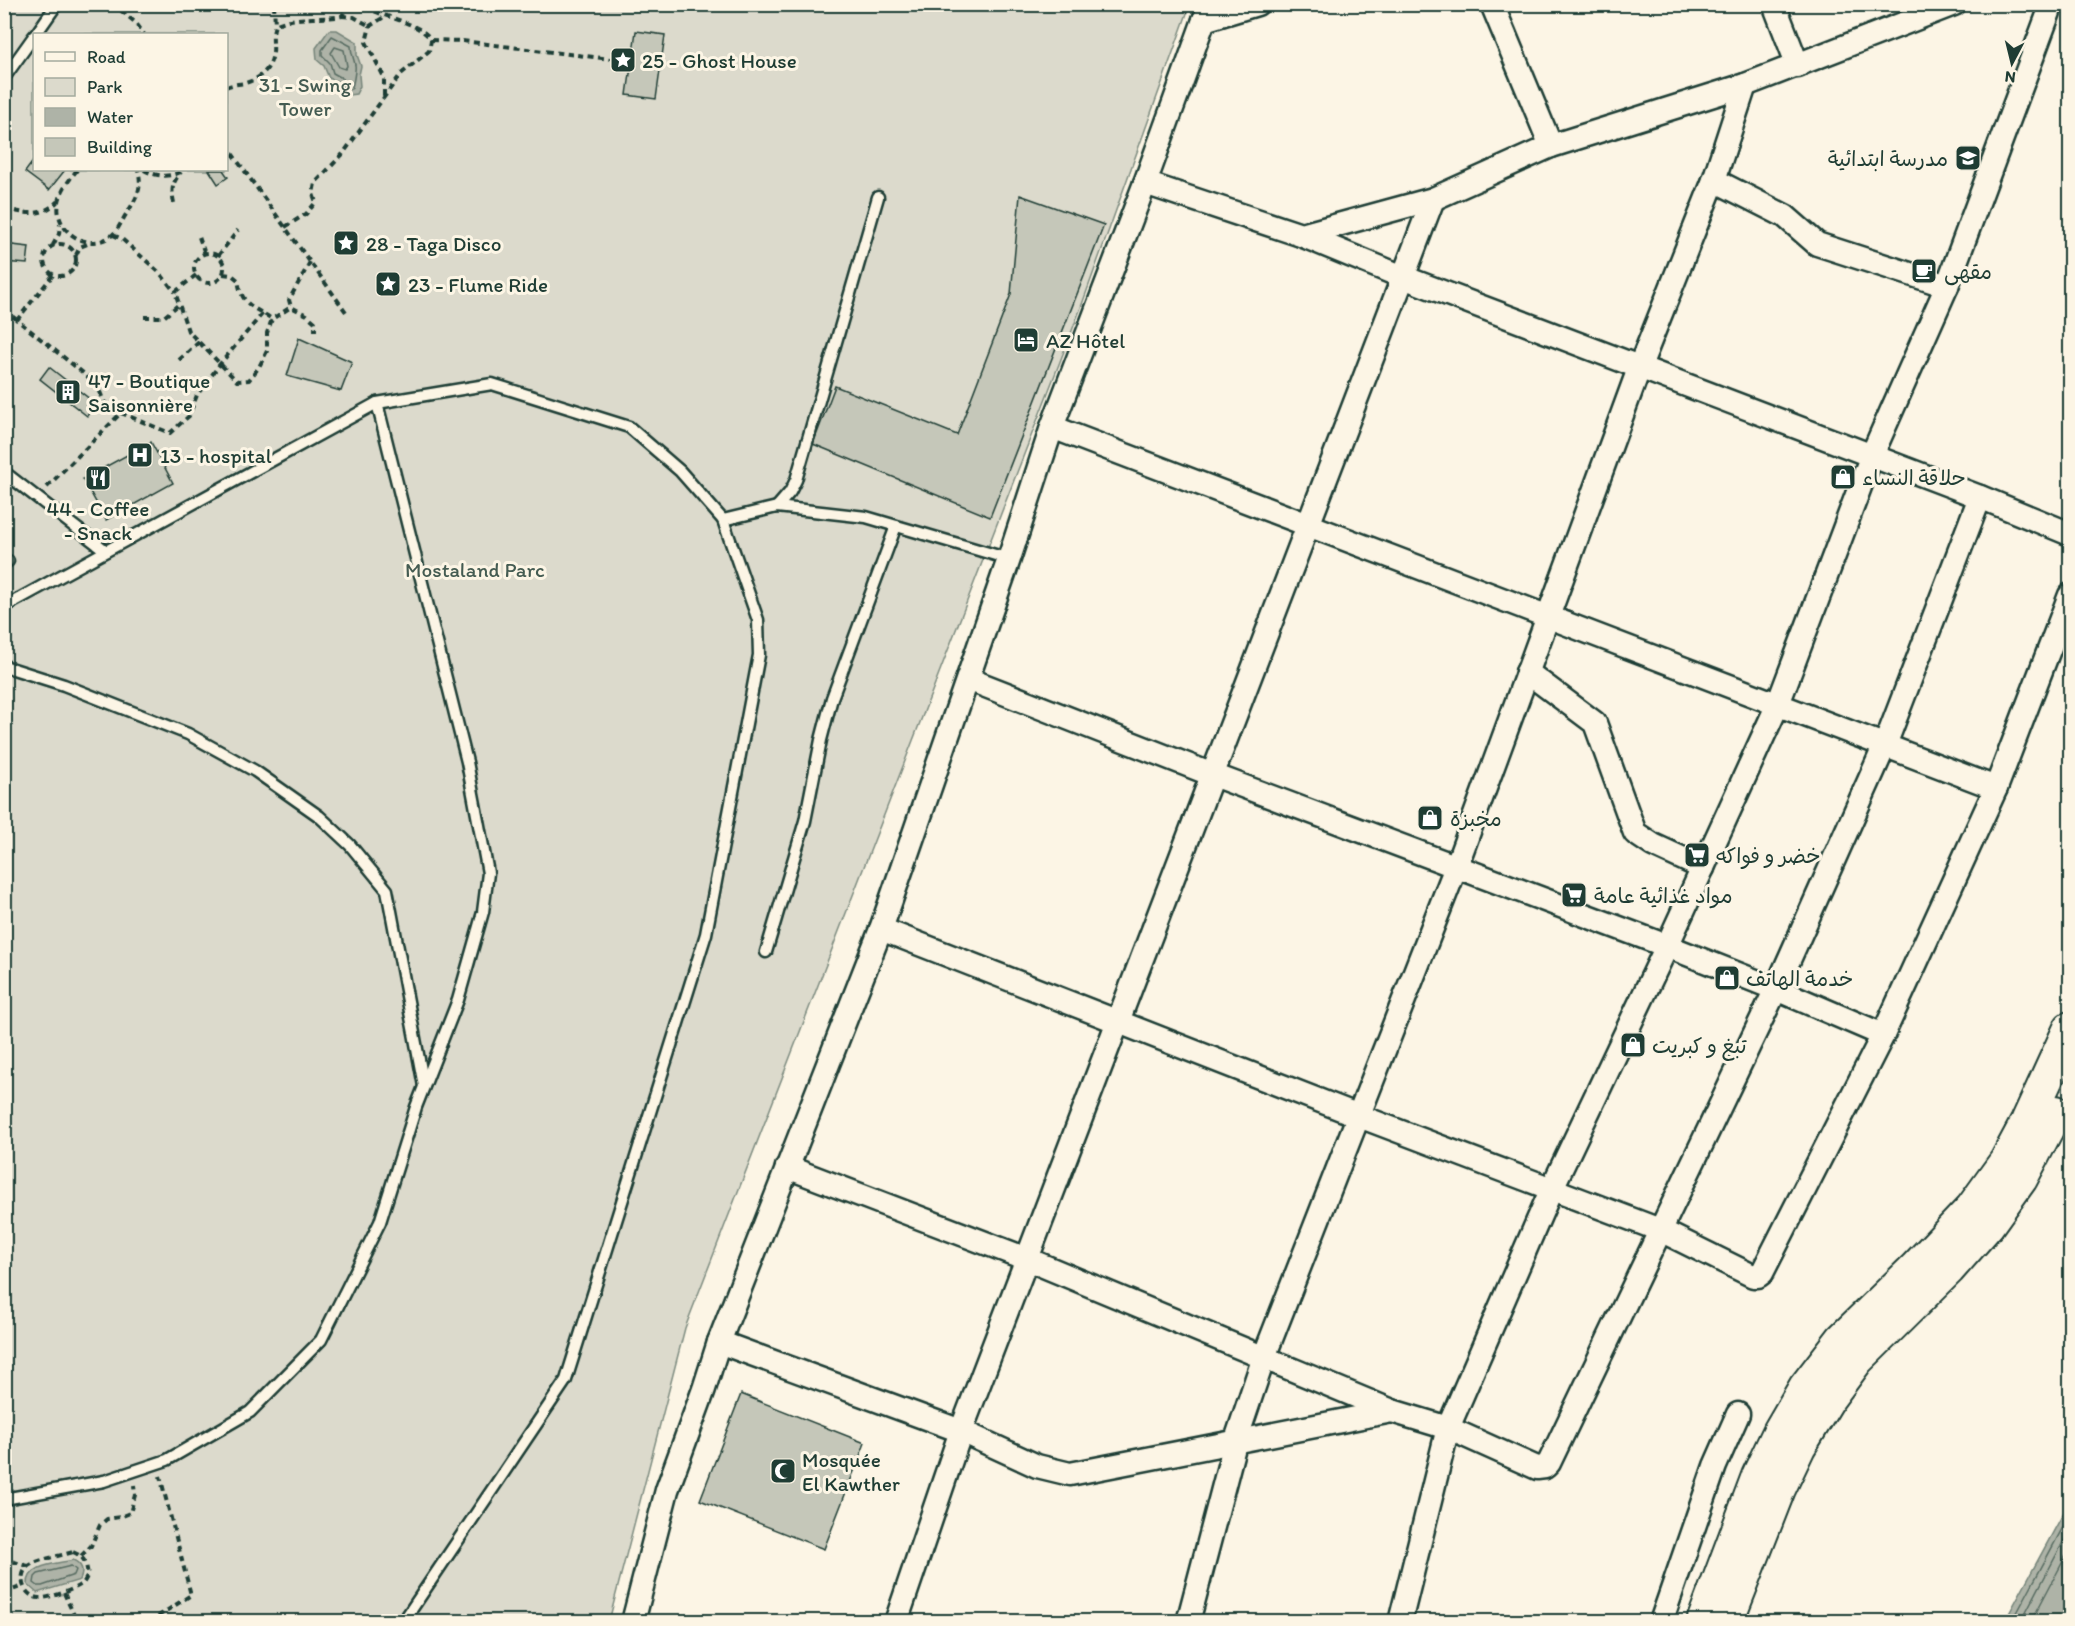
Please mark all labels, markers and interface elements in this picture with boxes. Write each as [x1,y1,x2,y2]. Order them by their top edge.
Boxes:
legend [33,33,228,171]
north arrow [1982,33,2042,93]
place icon: 25 - Ghost House [608,45,638,75]
text: Road [87,46,126,68]
place label: 25 - Ghost House [642,48,797,73]
text: N [2004,67,2017,87]
park label: 31 - Swing Tower [259,72,351,121]
text: Park [87,76,122,98]
text: Water [87,106,133,128]
text: Building [87,136,153,158]
school or university icon: مدرسة ابتدائية [1953,143,1983,173]
place label: مدرسة ابتدائية [1828,146,1948,172]
place icon: 28 - Taga Disco [331,228,361,258]
place label: 28 - Taga Disco [366,231,501,256]
cafe icon: مقهى [1909,256,1939,286]
place label: مقهى [1944,259,1992,286]
place icon: 23 - Flume Ride [373,269,403,299]
place label: 23 - Flume Ride [408,272,548,297]
hotel icon: AZ Hôtel [1011,325,1041,355]
place label: AZ Hôtel [1046,328,1125,353]
place label: 47 - Boutique Saisonnière [88,368,210,417]
building icon: 47 - Boutique Saisonnière [53,377,83,407]
hospital icon: 13 - hospital [125,440,155,470]
place label: 13 - hospital [160,443,272,468]
shop icon: حلاقة النساء [1828,462,1858,492]
restaurant icon: 44 - Coffee - Snack [83,463,113,493]
place label: حلاقة النساء [1862,465,1966,490]
place label: 44 - Coffee - Snack [47,496,149,545]
park label: Mostaland Parc [405,557,545,582]
shop icon: مخبزة [1415,803,1445,833]
place label: مخبزة [1450,806,1502,832]
supermarket icon: خضر و فواكه [1682,840,1712,870]
place label: خضر و فواكه [1716,843,1821,869]
supermarket icon: مواد غذائية عامة [1559,880,1589,910]
place label: مواد غذائية عامة [1594,883,1733,909]
shop icon: خدمة الهاتف [1712,963,1742,993]
place label: خدمة الهاتف [1746,966,1853,991]
shop icon: تبغ و كبريت [1618,1030,1648,1060]
place label: تبغ و كبريت [1652,1033,1747,1061]
place label: Mosquée El Kawther [802,1447,900,1496]
mosque icon: Mosquée El Kawther [768,1456,798,1486]

